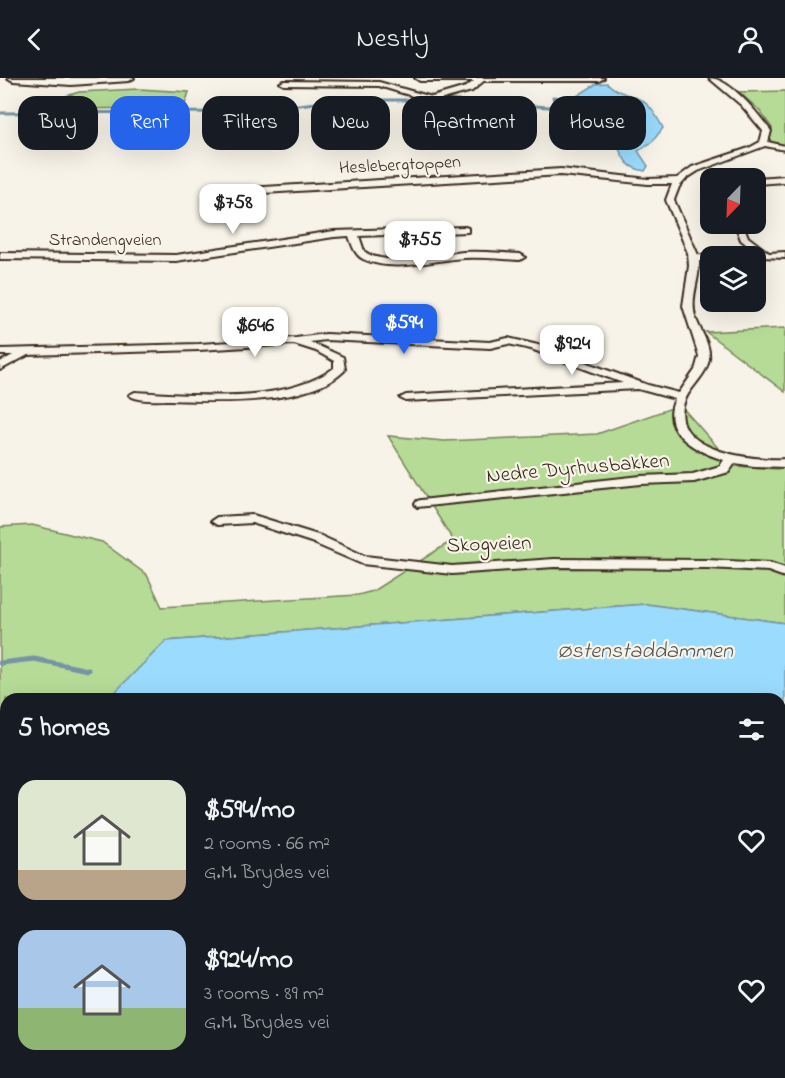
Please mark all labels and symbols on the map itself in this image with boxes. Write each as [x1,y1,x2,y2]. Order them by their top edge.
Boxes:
street label: Heslebergtoppen [338,150,462,183]
north arrow [700,168,766,234]
pin: $758 [197,184,269,235]
pin: $755 [384,221,456,272]
street label: Strandengveien [49,228,161,255]
pin: $594 [368,304,440,355]
pin: $646 [219,307,291,358]
pin: $924 [536,325,608,376]
street label: Nedre Dyrhusbakken [485,446,671,494]
street label: Skogveien [446,529,532,563]
water label: Østenstaddammen [557,636,734,668]

